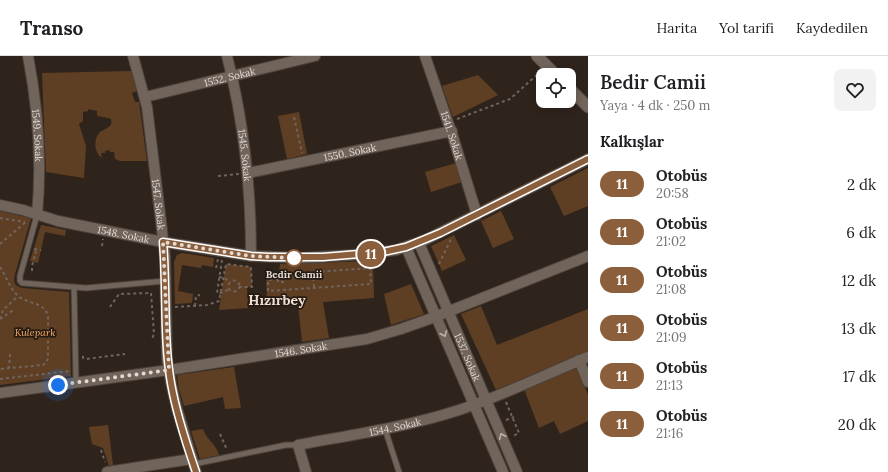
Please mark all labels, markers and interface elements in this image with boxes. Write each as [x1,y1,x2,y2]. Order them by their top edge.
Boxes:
text: Transo [20,16,83,40]
text: Harita [656,19,697,37]
text: Yol tarifi [719,19,774,37]
text: Kaydedilen [796,19,868,37]
street label: 1552. Sokak [203,64,257,89]
map controls [536,68,576,108]
button: locate [536,68,576,108]
button: heart [834,69,876,111]
text: Bedir Camii [600,70,706,94]
text: Yaya · 4 dk · 250 m [600,97,710,114]
street label: 1549. Sokak [29,108,46,162]
street label: 1541. Sokak [438,109,466,162]
street label: 1545. Sokak [235,128,255,183]
text: Kalkışlar [600,132,664,151]
street label: 1550. Sokak [323,140,378,164]
text: Otobüs [656,166,707,185]
text: 11 [616,175,628,193]
text: 2 dk [847,175,876,194]
street label: 1547. Sokak [149,178,168,231]
text: 20:58 [656,185,689,202]
text: Otobüs [656,214,707,233]
street label: 1548. Sokak [96,223,151,246]
text: 11 [616,223,628,241]
text: 6 dk [846,223,876,242]
text: 21:02 [656,233,686,250]
line badge: 11 [353,241,389,267]
text: 11 [365,245,377,263]
marker: Bedir Camii [285,249,303,267]
text: Otobüs [656,262,707,281]
place label: Bedir Camii [266,268,323,281]
text: 11 [616,271,628,289]
text: 12 dk [842,271,876,290]
text: 21:08 [656,281,686,298]
district label: Hızırbey [248,291,306,309]
text: Otobüs [656,310,707,329]
text: 11 [616,319,628,337]
text: 13 dk [841,319,876,338]
park label: Kulepark [15,326,55,339]
text: 21:09 [656,329,687,346]
one-way arrow [439,331,447,338]
street label: 1537. Sokak [452,331,484,384]
street label: 1546. Sokak [274,339,329,360]
text: Otobüs [656,358,707,377]
text: 11 [616,367,628,385]
text: 17 dk [843,367,876,386]
your location [48,375,68,395]
text: 21:13 [656,377,683,394]
text: Otobüs [656,406,707,425]
street label: 1544. Sokak [368,414,423,438]
text: 11 [616,415,628,433]
text: 20 dk [838,415,876,434]
text: 21:16 [656,425,683,442]
one-way arrow [499,433,507,441]

